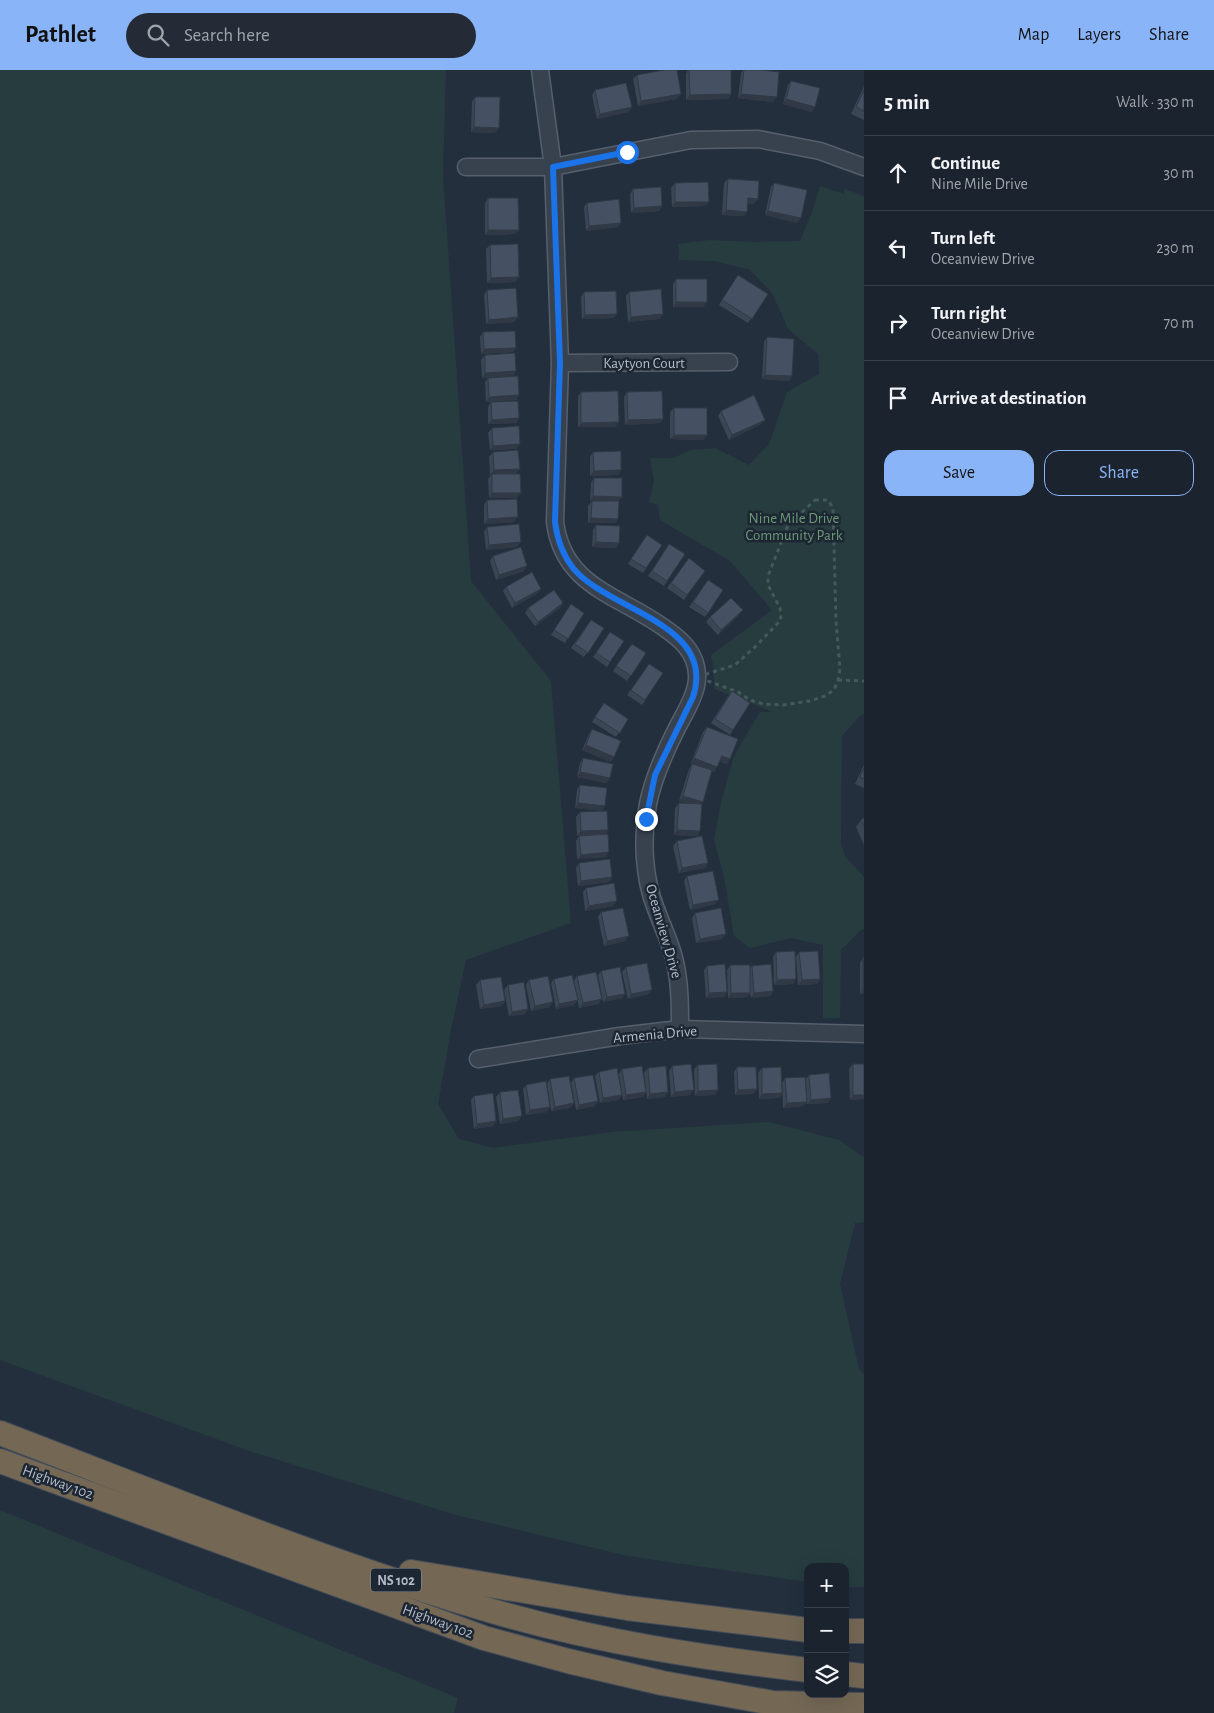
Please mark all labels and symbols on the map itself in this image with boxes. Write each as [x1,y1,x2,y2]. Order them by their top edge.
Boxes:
route start [616,141,639,164]
street label: Kaytyon Court [603,356,685,371]
park label: Nine Mile Drive Community Park [746,511,843,543]
route end [635,808,658,831]
street label: Oceanview Drive [643,882,684,980]
street label: Armenia Drive [612,1023,698,1046]
street label: Highway 102 [20,1463,95,1502]
road number: NS 102 [371,1568,421,1592]
street label: Highway 102 [400,1602,475,1641]

